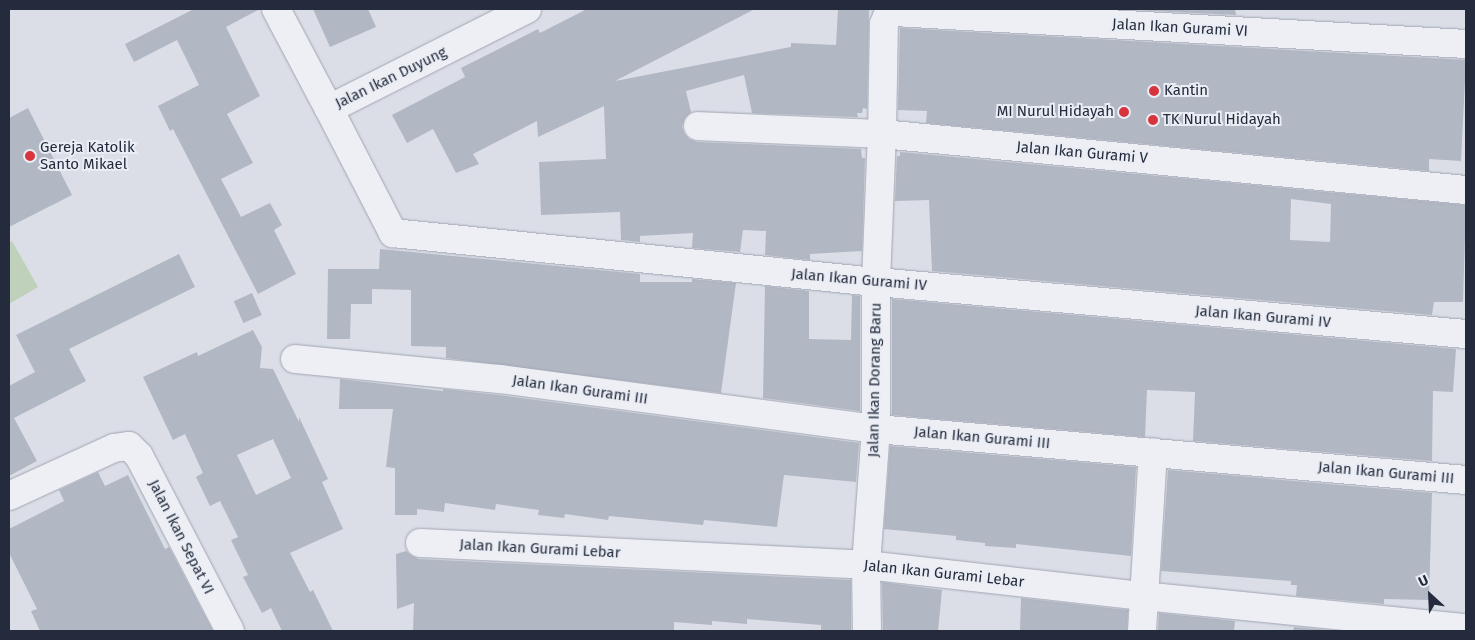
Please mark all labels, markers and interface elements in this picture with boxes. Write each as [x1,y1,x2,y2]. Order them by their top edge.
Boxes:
street label: Jalan Ikan Gurami VI [1112,15,1248,41]
street label: Jalan Ikan Duyung [332,43,450,113]
place label: Kantin [1164,82,1208,100]
marker: Kantin [1148,85,1160,97]
place label: MI Nurul Hidayah [997,103,1114,121]
marker: MI Nurul Hidayah [1118,106,1130,118]
place label: TK Nurul Hidayah [1163,111,1281,129]
marker: TK Nurul Hidayah [1147,114,1159,126]
place label: Gereja Katolik Santo Mikael [40,138,135,173]
street label: Jalan Ikan Gurami V [1016,138,1148,168]
marker: Gereja Katolik Santo Mikael [24,150,36,162]
street label: Jalan Ikan Gurami IV [790,265,928,295]
street label: Jalan Ikan Dorang Baru [865,302,885,458]
street label: Jalan Ikan Gurami IV [1194,302,1332,332]
street label: Jalan Ikan Gurami III [511,372,649,408]
street label: Jalan Ikan Gurami III [913,423,1051,453]
street label: Jalan Ikan Gurami III [1317,458,1455,488]
street label: Jalan Ikan Sepat VI [144,477,218,597]
street label: Jalan Ikan Gurami Lebar [459,536,621,562]
street label: Jalan Ikan Gurami Lebar [863,557,1025,591]
north arrow [1405,570,1455,620]
text: U [1416,571,1431,591]

